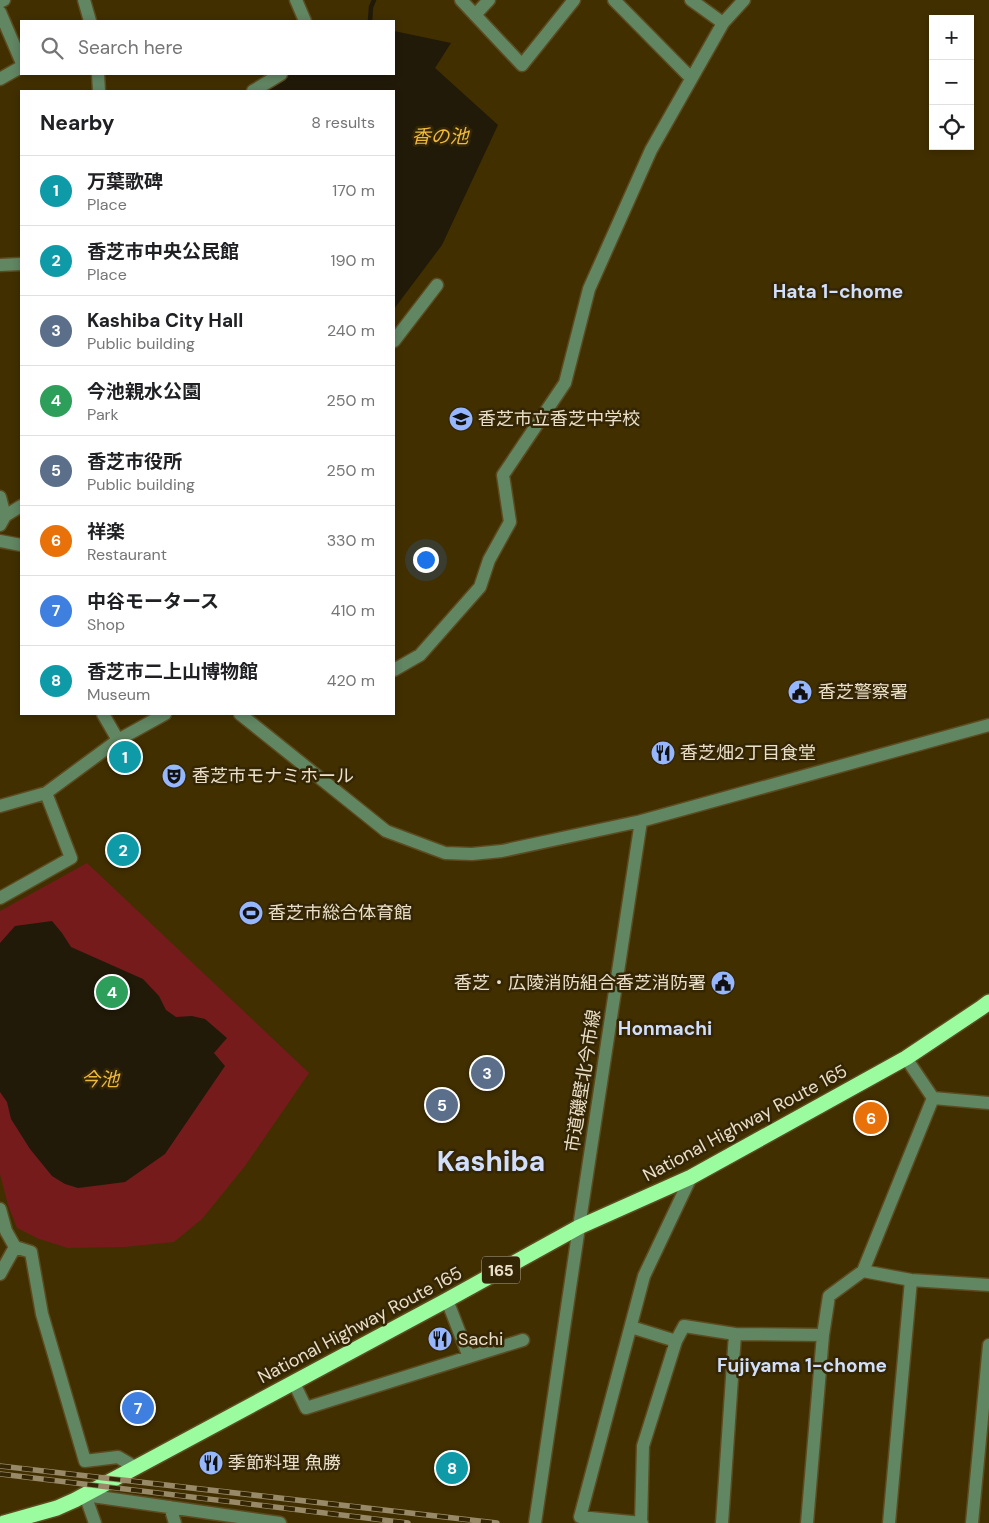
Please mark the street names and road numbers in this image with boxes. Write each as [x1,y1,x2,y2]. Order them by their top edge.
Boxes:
street label: 市道磯壁北今市線 [560,1008,606,1154]
street label: National Highway Route 165 [639,1059,851,1187]
road number: 165 [482,1256,520,1284]
street label: National Highway Route 165 [254,1261,466,1389]

